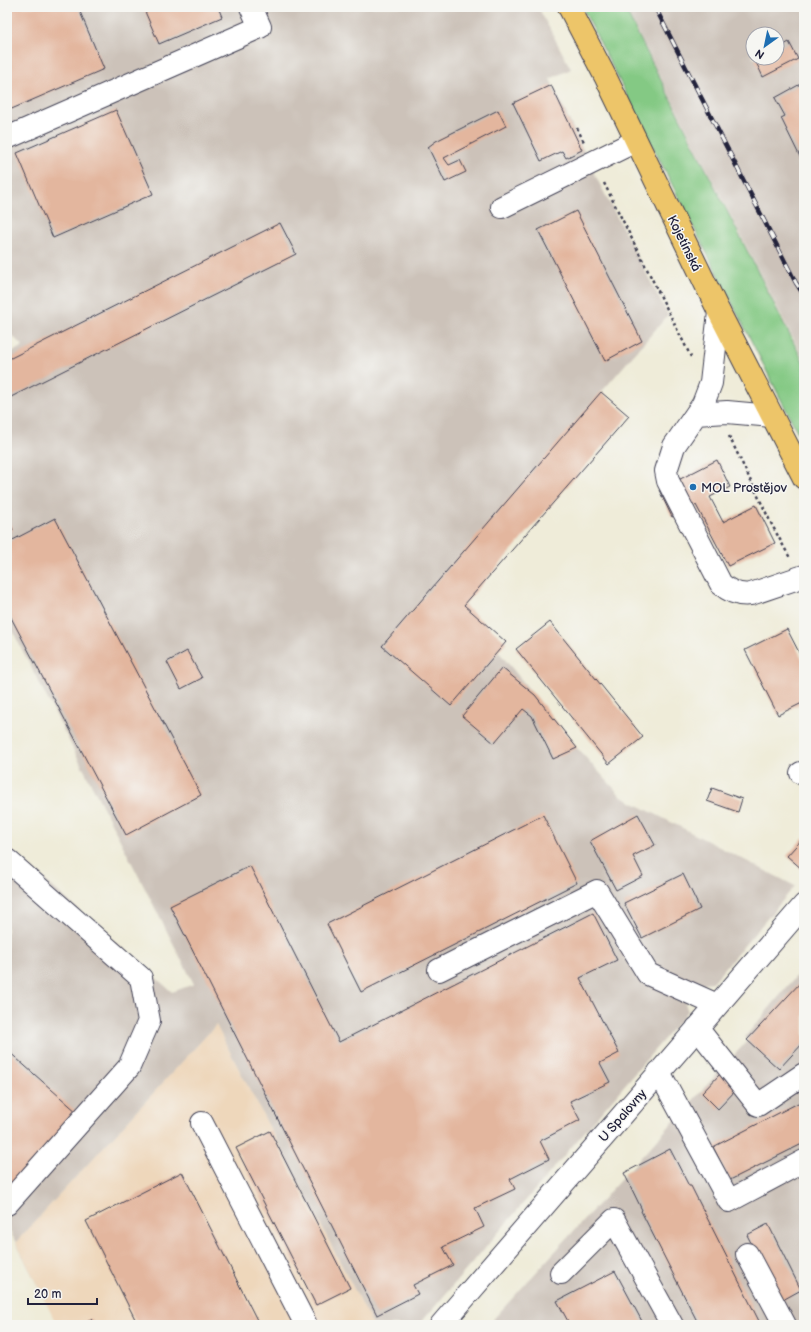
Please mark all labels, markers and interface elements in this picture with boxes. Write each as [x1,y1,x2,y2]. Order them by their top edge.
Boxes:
north arrow [745,26,785,66]
text: N [753,46,767,62]
street label: Kojetínská [664,213,705,274]
place label: MOL Prostějov [701,480,788,496]
marker: MOL Prostějov [688,482,698,492]
street label: U Spalovny [595,1086,650,1145]
scale bar [28,1280,97,1306]
text: 20 m [34,1287,61,1302]

